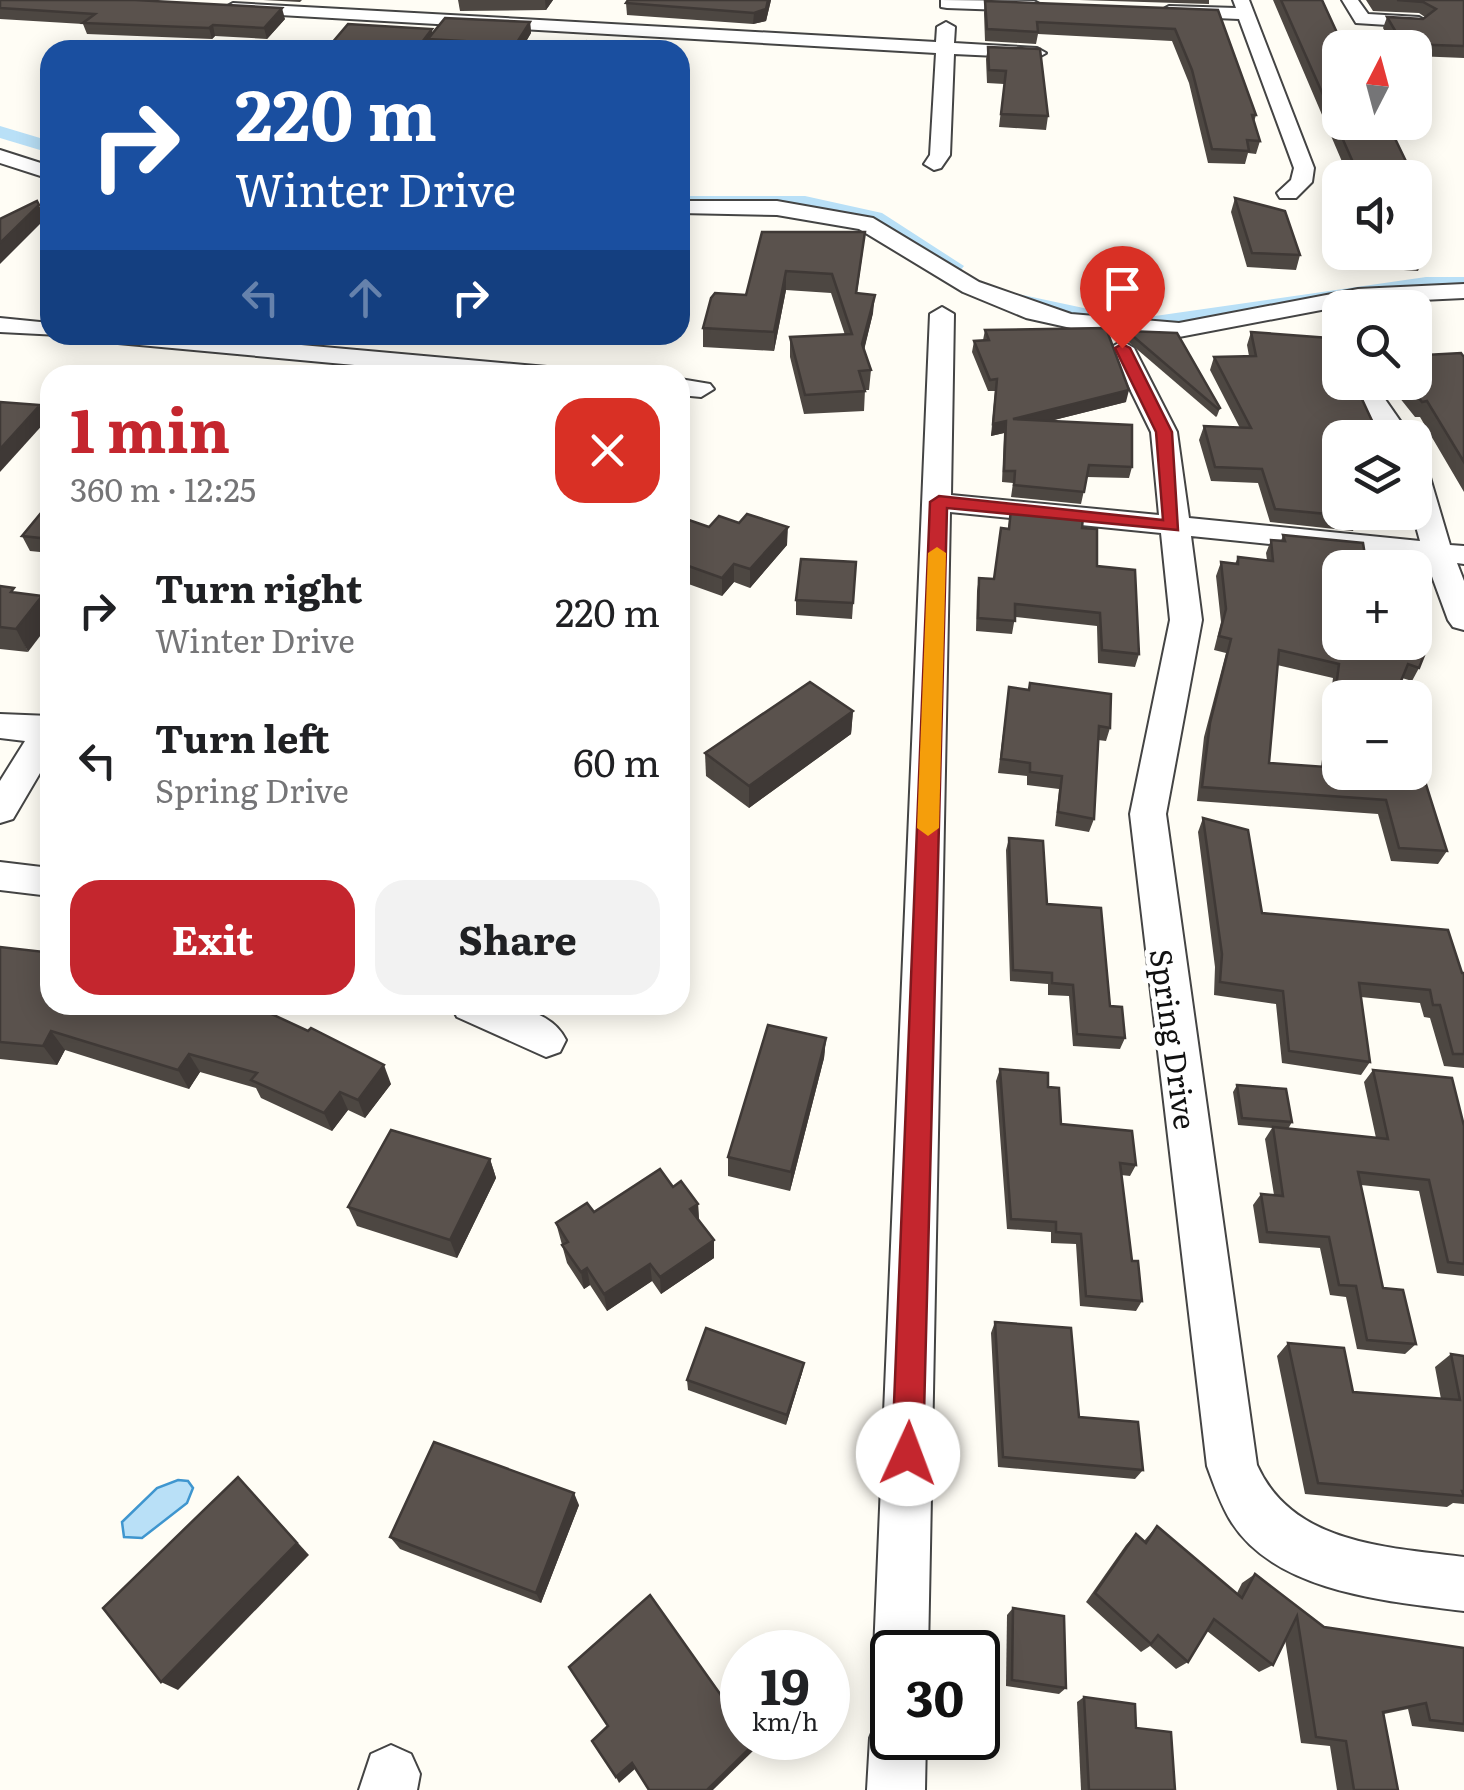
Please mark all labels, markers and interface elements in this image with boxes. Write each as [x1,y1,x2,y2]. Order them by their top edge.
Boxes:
north arrow [1322,30,1432,140]
map controls [1322,30,1432,790]
text: 220 m [235,59,437,163]
icon: right [70,80,200,210]
text: Winter Drive [235,154,516,221]
button: sound [1322,160,1432,270]
pin [1080,246,1165,349]
icon: arrive [1095,261,1150,316]
icon: left [233,270,288,325]
icon: ahead [338,270,393,325]
icon: right [443,270,498,325]
button: search [1322,290,1432,400]
text: 1 min [70,382,230,471]
button: close [555,398,660,503]
button: layers [1322,420,1432,530]
text: 360 m · 12:25 [70,464,256,512]
button: + [1322,550,1432,660]
text: Turn right [155,558,362,615]
text: 220 m [555,582,660,639]
icon: right [70,583,125,638]
text: Winter Drive [155,615,355,663]
button: − [1322,680,1432,790]
text: Turn left [155,708,330,765]
text: 60 m [573,732,660,789]
icon: left [70,733,125,788]
text: Spring Drive [155,765,349,813]
button: Exit [70,880,355,995]
button: Share [375,880,660,995]
street label: Spring Drive [1141,946,1209,1132]
position arrow [856,1402,960,1506]
speed limit sign: 30 [870,1630,1000,1760]
text: 19 [760,1646,810,1720]
text: km/h [752,1702,818,1739]

